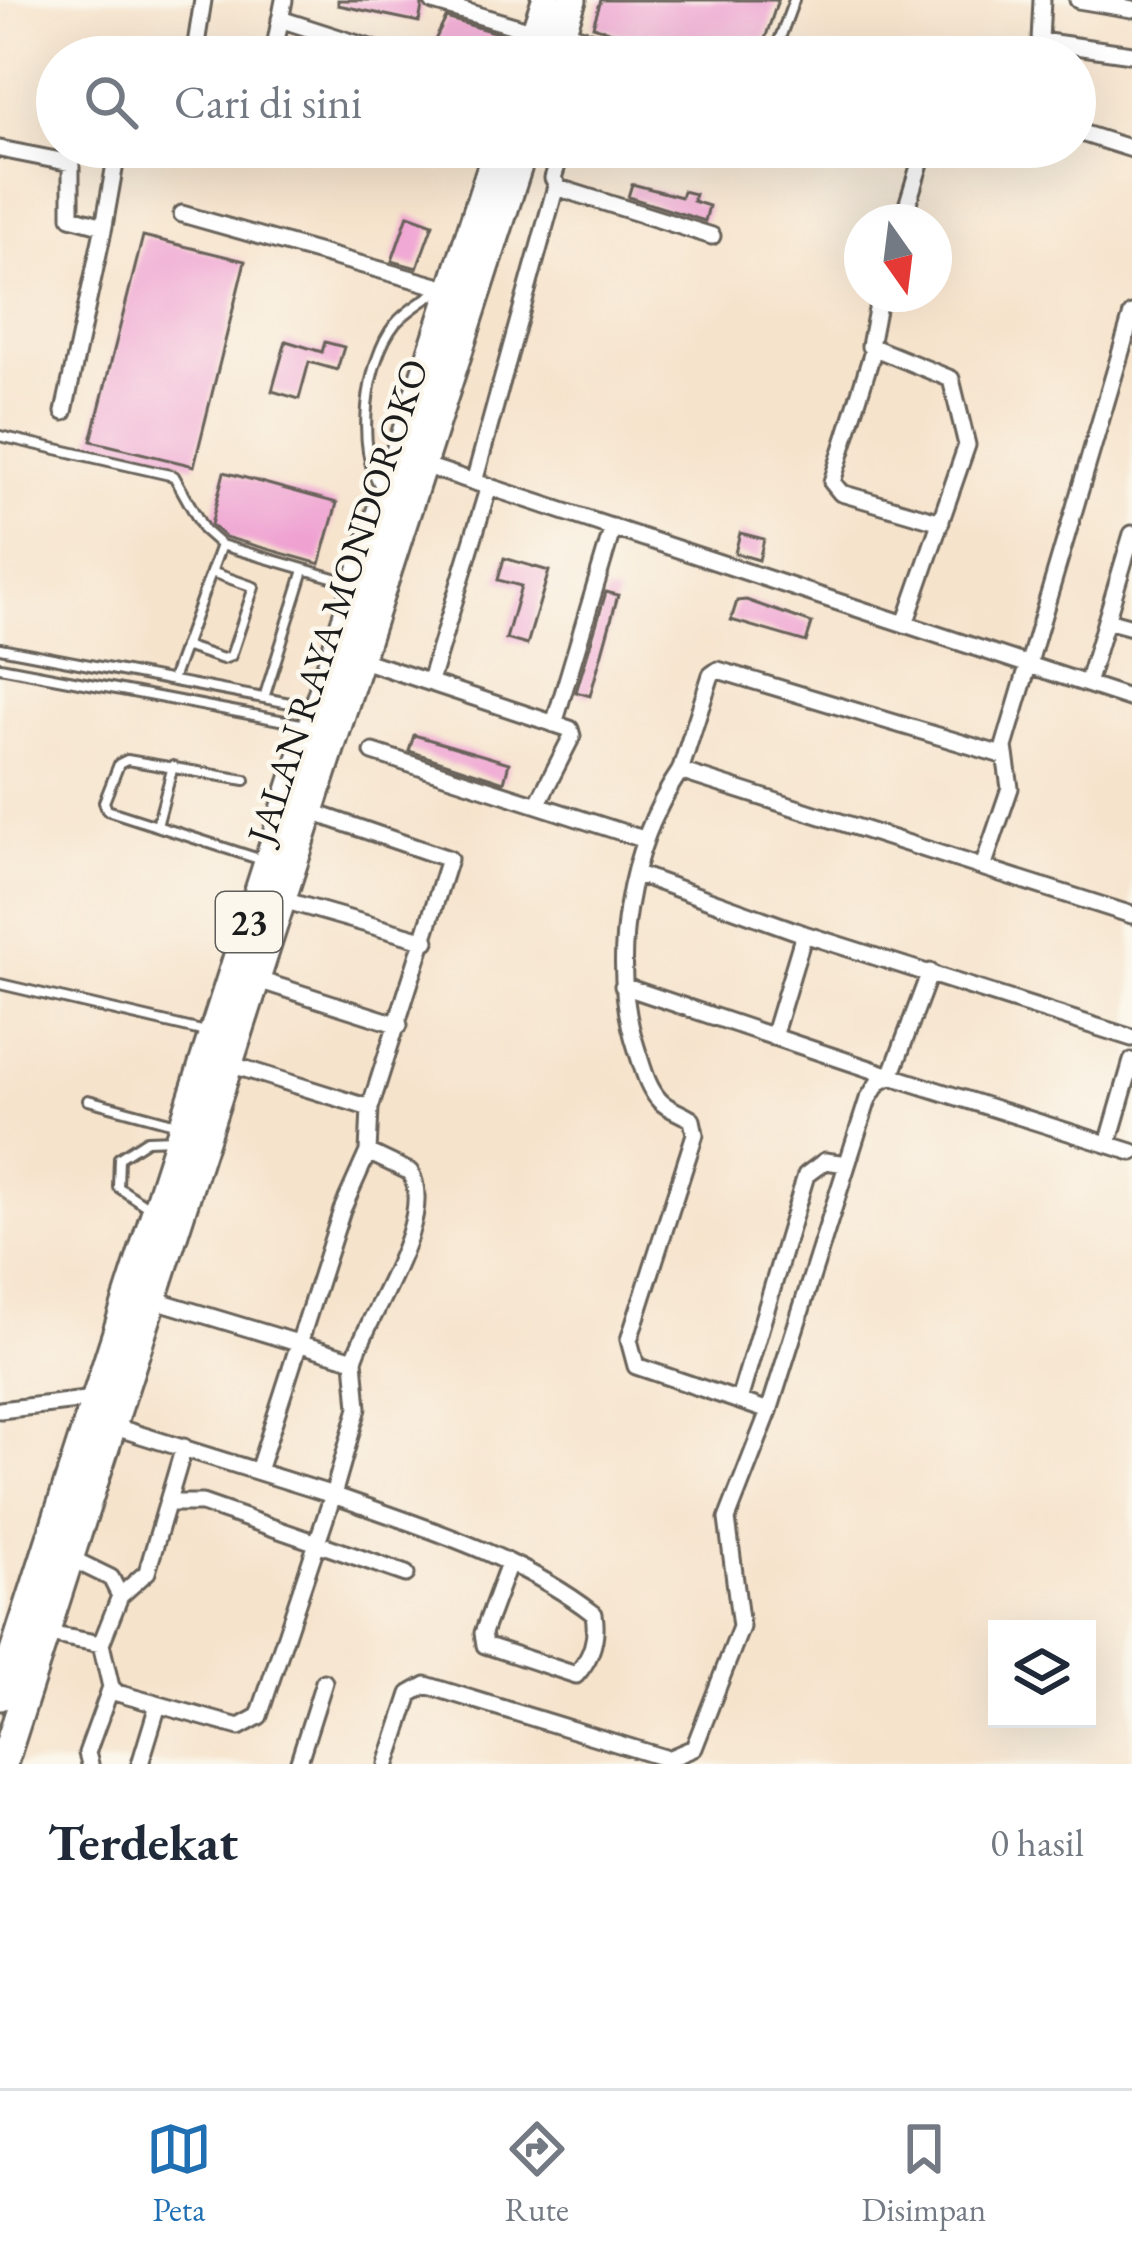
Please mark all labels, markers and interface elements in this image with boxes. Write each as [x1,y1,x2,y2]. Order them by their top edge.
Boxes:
search box [36,36,1096,168]
icon: search [78,69,144,135]
text: Cari di sini [174,73,362,131]
north arrow [844,204,952,312]
street label: JALAN RAYA MONDOROKO [234,352,440,853]
road number: 23 [216,892,282,952]
map controls [988,1620,1096,1728]
button: layers [988,1620,1096,1728]
text: Terdekat [48,1809,238,1875]
text: 0 hasil [990,1817,1084,1868]
tab: Peta [146,2116,212,2231]
tab: Rute [504,2116,570,2231]
tab: Disimpan [862,2116,986,2231]

